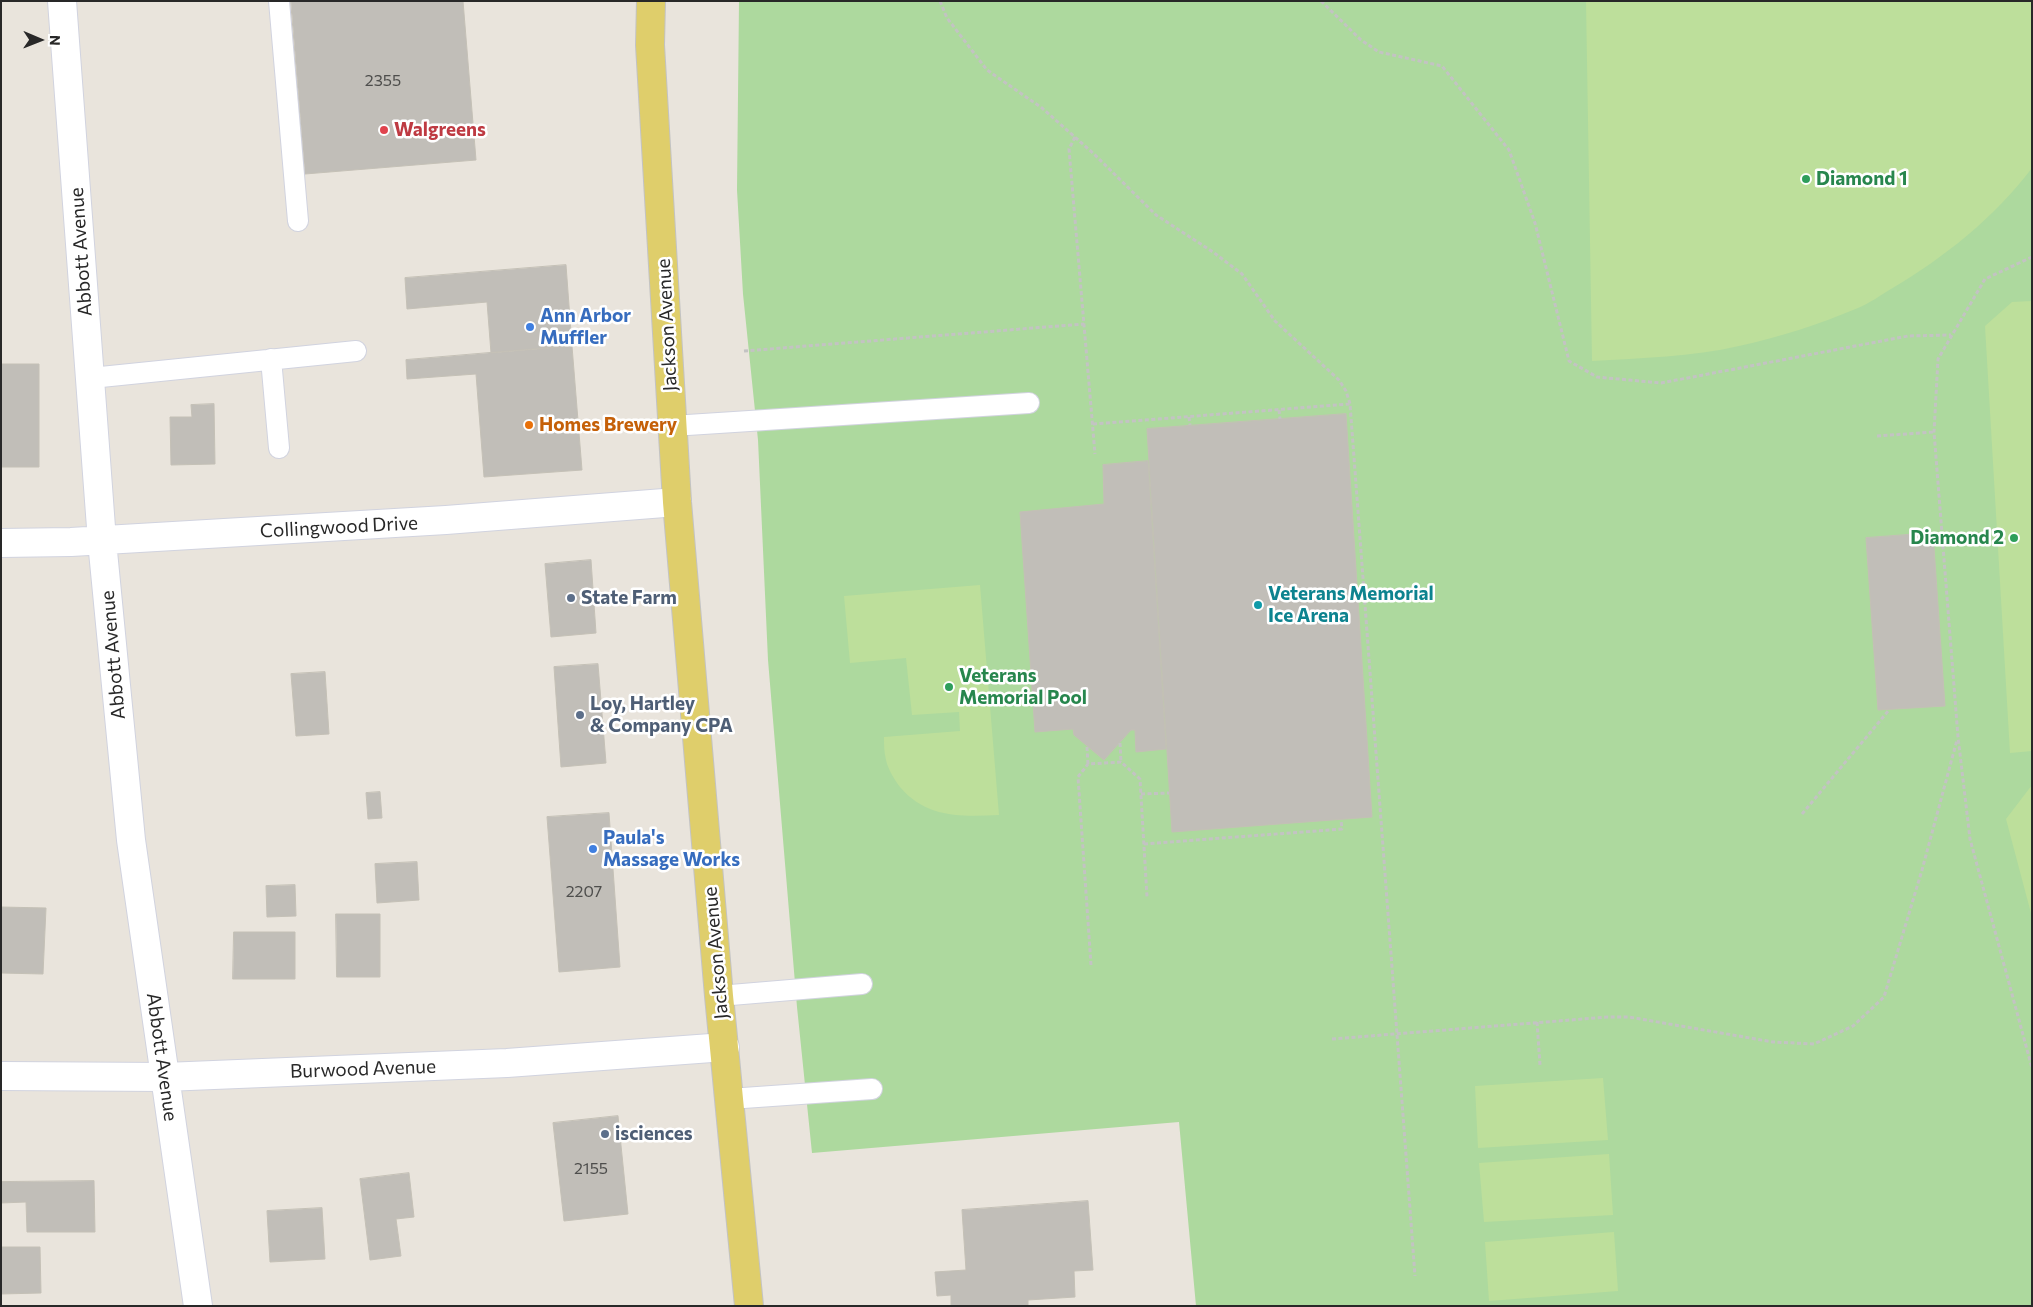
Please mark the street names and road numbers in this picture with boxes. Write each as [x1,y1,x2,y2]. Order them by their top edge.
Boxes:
street label: Abbott Avenue [65,187,97,317]
street label: Jackson Avenue [652,258,682,392]
street label: Collingwood Drive [259,511,419,543]
street label: Abbott Avenue [96,590,130,720]
street label: Jackson Avenue [699,886,733,1020]
street label: Abbott Avenue [142,991,182,1123]
street label: Burwood Avenue [290,1055,436,1083]

